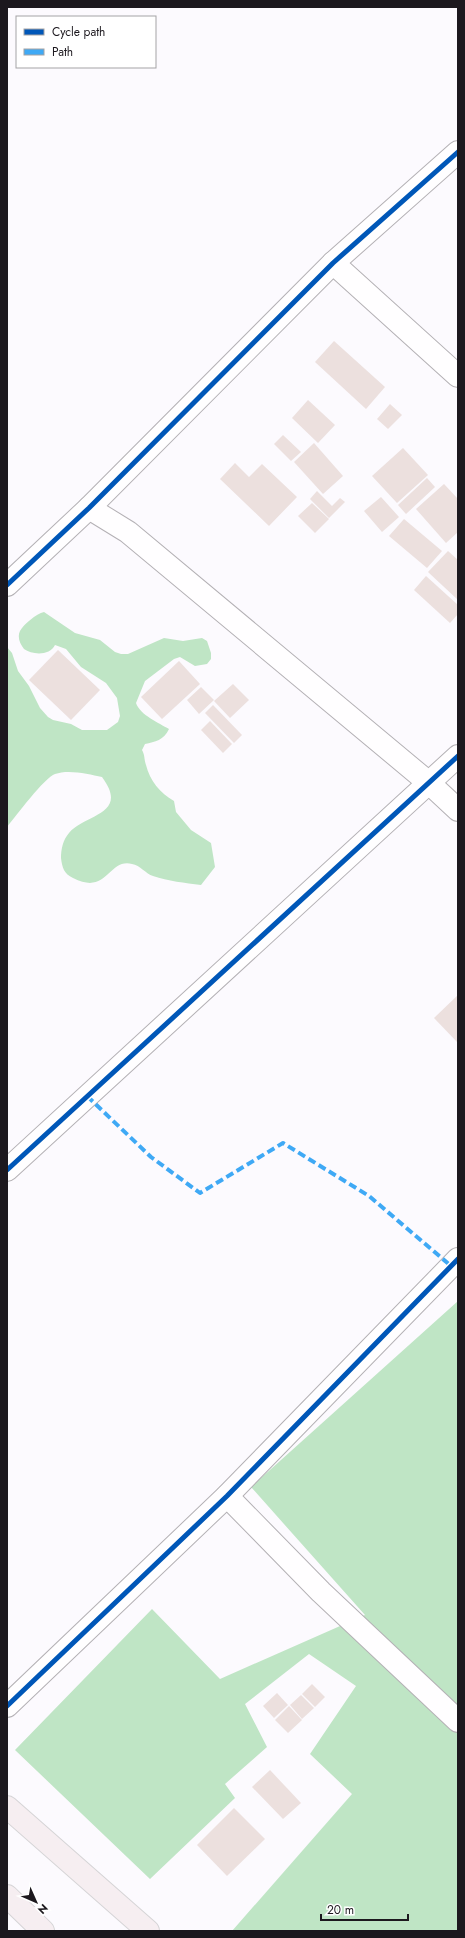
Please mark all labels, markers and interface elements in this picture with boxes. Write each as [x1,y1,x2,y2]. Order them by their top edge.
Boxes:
legend [16,16,156,68]
text: Cycle path [52,23,105,41]
text: Path [52,43,73,61]
north arrow [16,1882,56,1922]
scale bar [321,1896,408,1922]
text: N [34,1900,52,1918]
text: 20 m [327,1901,354,1919]

